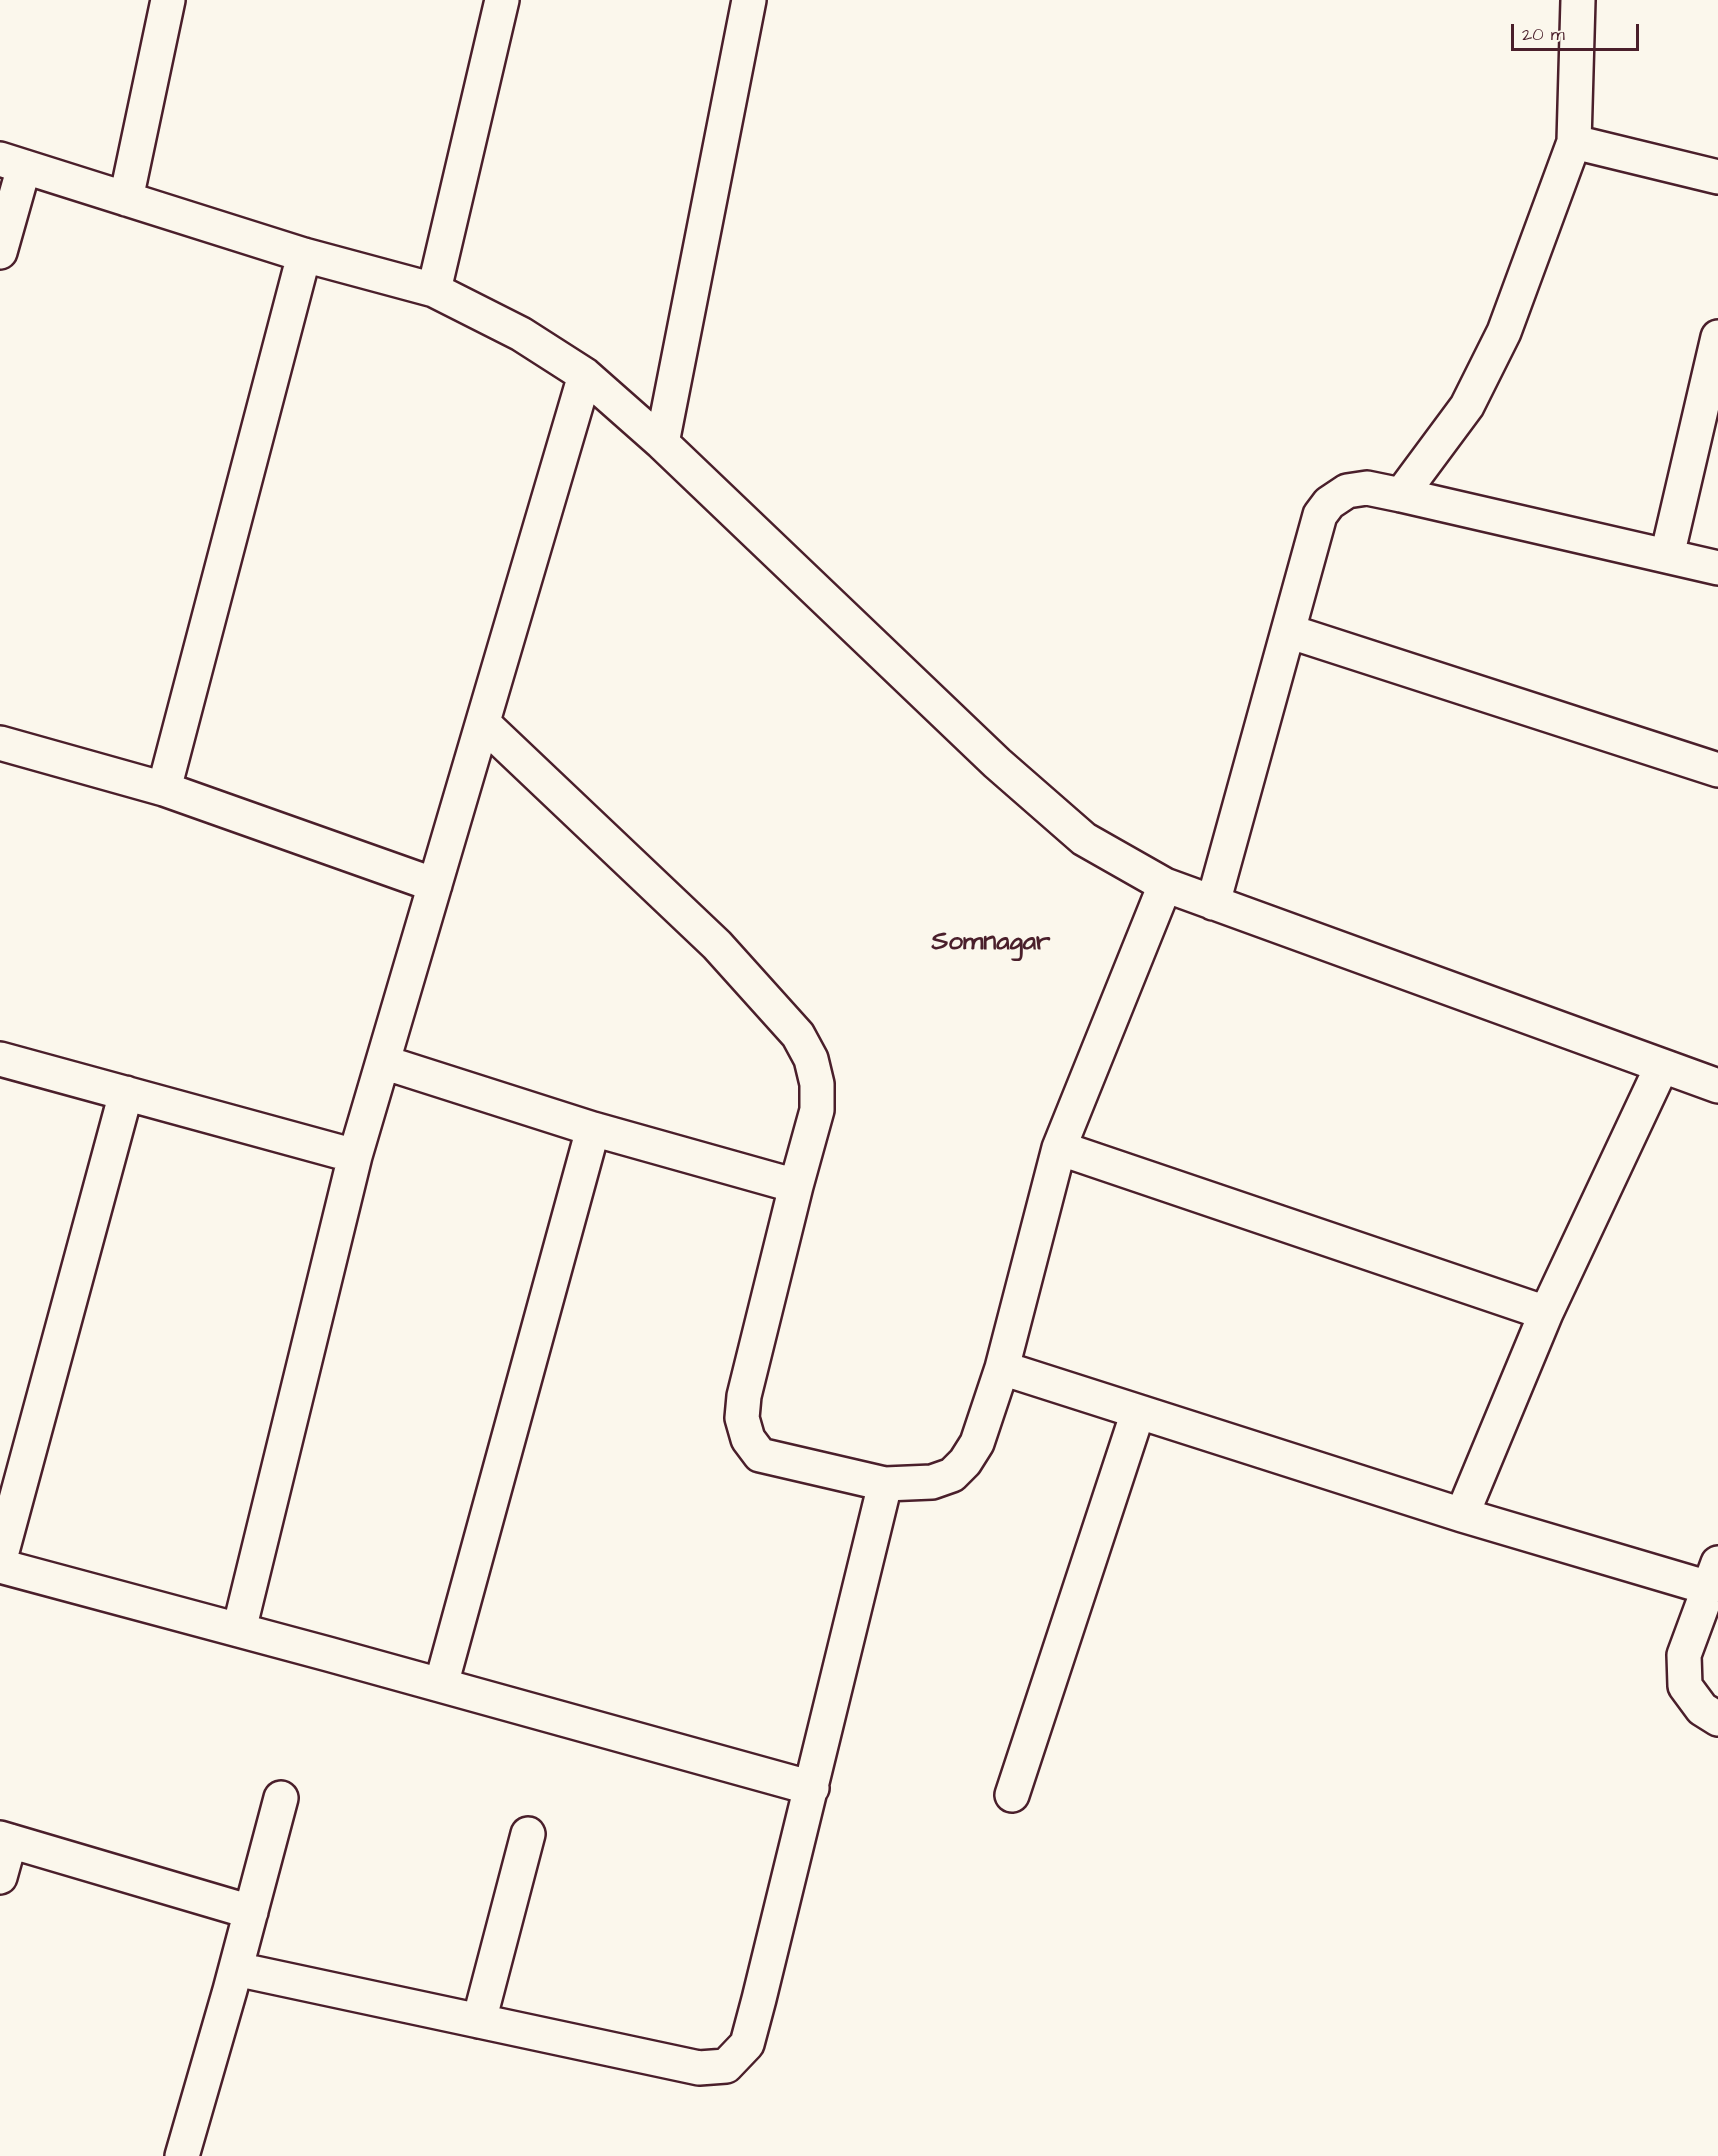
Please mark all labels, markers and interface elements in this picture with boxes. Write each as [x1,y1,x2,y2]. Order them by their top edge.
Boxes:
scale bar [1514,12,1642,50]
text: 20 m [1522,22,1565,47]
district label: Somnagar [932,928,1050,960]

